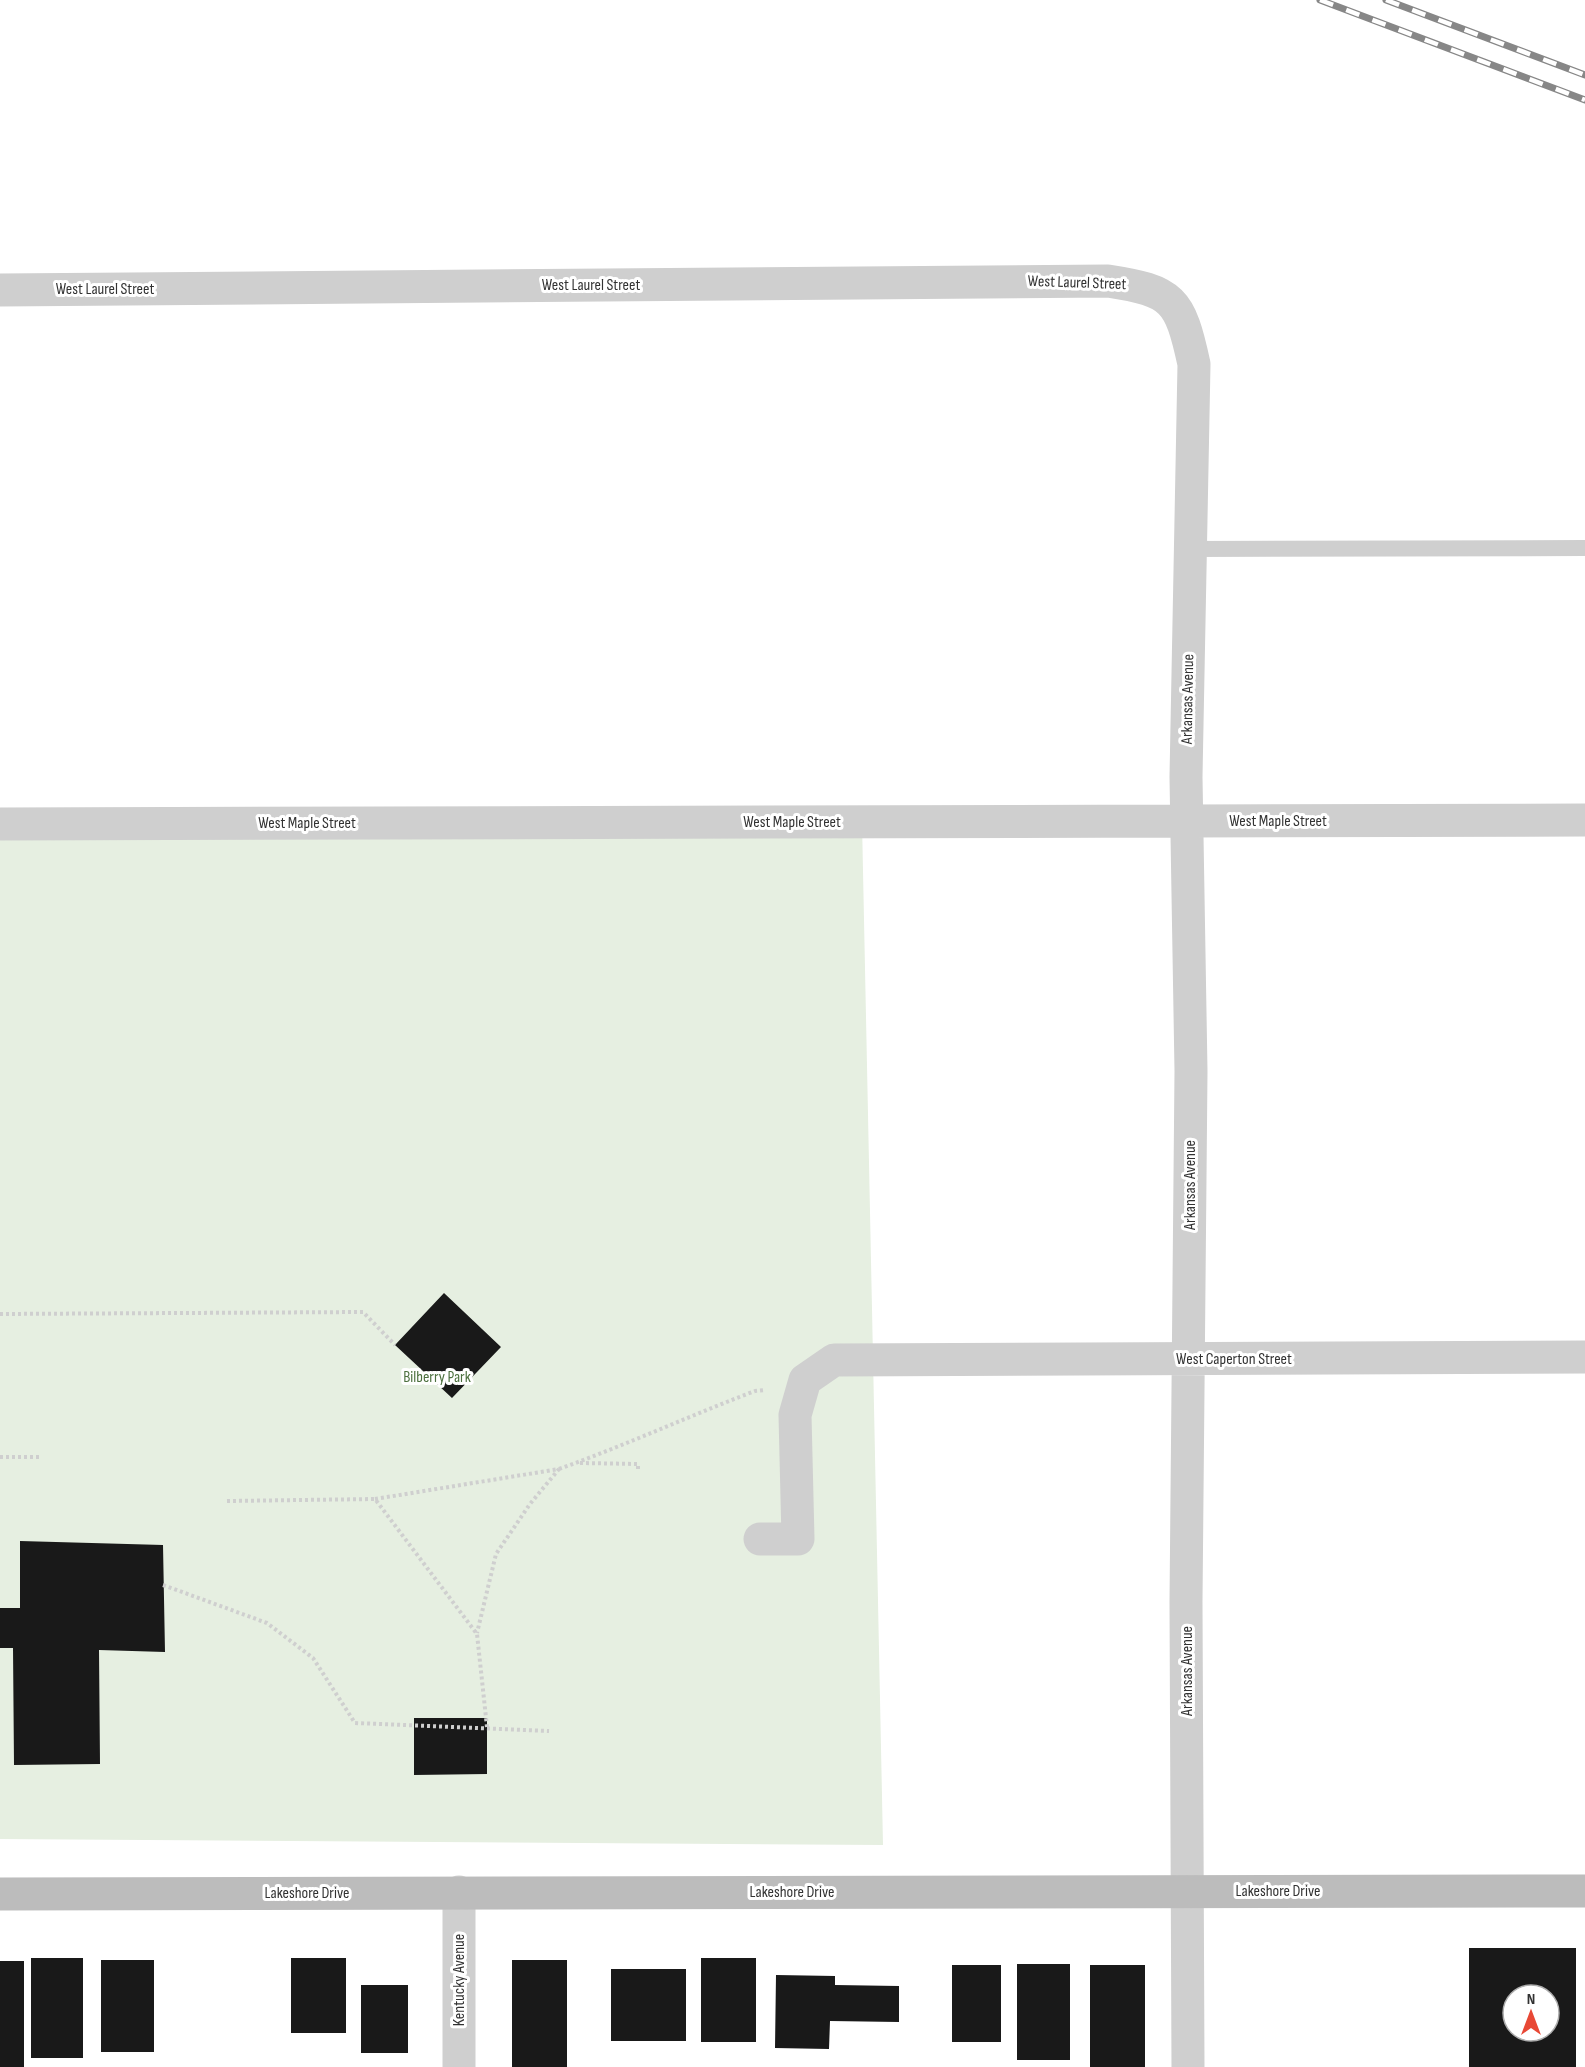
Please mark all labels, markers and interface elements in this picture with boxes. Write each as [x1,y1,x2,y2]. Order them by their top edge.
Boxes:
street label: West Laurel Street [1027,272,1127,294]
street label: West Laurel Street [542,276,640,295]
street label: West Laurel Street [56,280,154,299]
street label: Arkansas Avenue [1178,654,1198,745]
street label: West Maple Street [1229,812,1327,831]
street label: West Maple Street [743,813,841,832]
street label: West Maple Street [258,814,356,833]
street label: Arkansas Avenue [1181,1140,1200,1231]
street label: West Caperton Street [1176,1350,1292,1369]
park label: Bilberry Park [403,1368,471,1387]
street label: Arkansas Avenue [1178,1626,1197,1717]
street label: Lakeshore Drive [1236,1882,1320,1901]
street label: Lakeshore Drive [750,1883,834,1902]
street label: Lakeshore Drive [265,1884,349,1903]
street label: Kentucky Avenue [450,1934,469,2026]
north arrow [1501,1983,1561,2043]
text: N [1527,1990,1535,2009]

